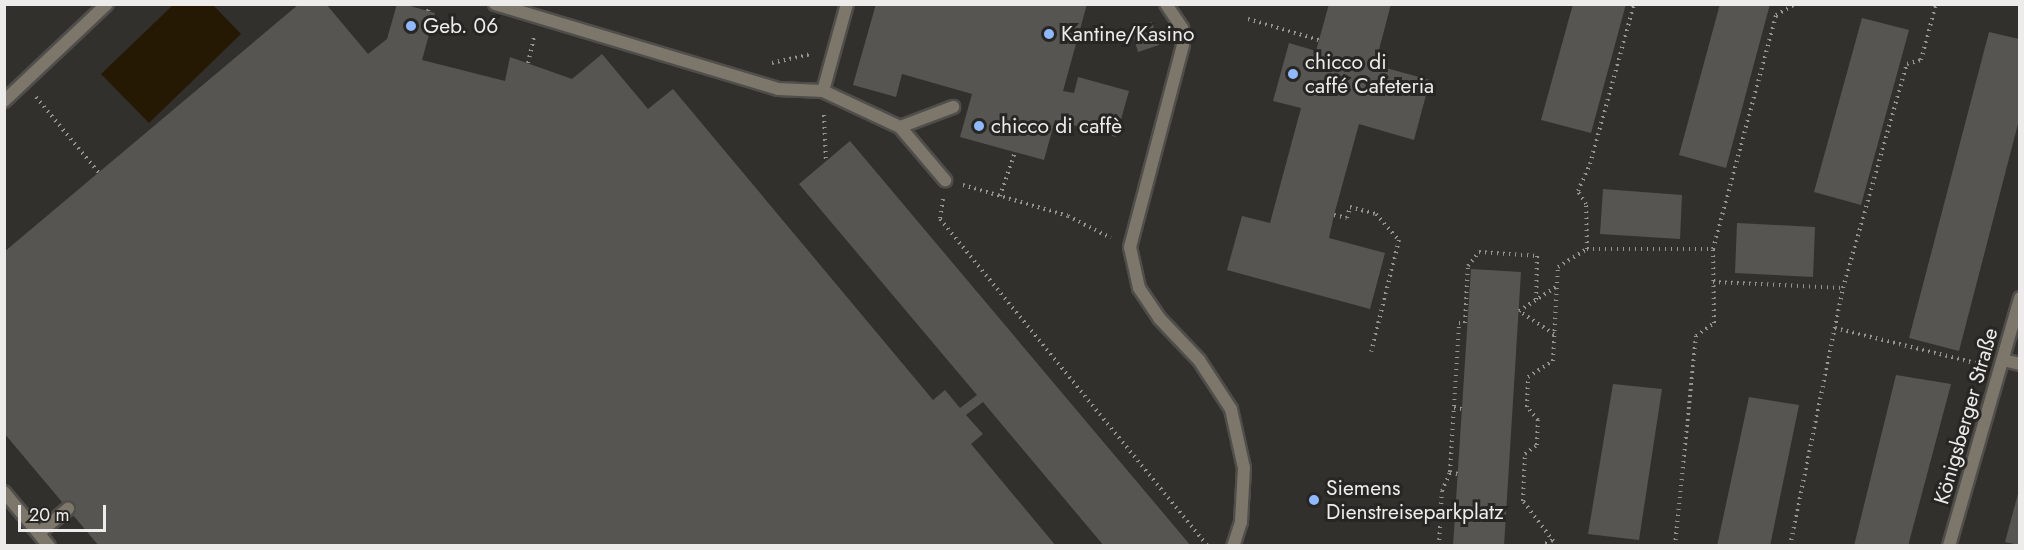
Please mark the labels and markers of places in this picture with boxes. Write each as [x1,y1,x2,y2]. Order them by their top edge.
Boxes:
place label: Geb. 06 [423,13,498,39]
marker: Geb. 06 [404,19,418,33]
place label: Kantine/Kasino [1061,21,1194,47]
marker: Kantine/Kasino [1042,27,1056,41]
place label: chicco di caffé Cafeteria [1305,49,1434,99]
marker: chicco di caffé Cafeteria [1286,67,1300,81]
place label: chicco di caffè [991,113,1122,139]
marker: chicco di caffè [972,119,986,133]
place label: Siemens Dienstreiseparkplatz [1326,475,1504,525]
marker: Siemens Dienstreiseparkplatz [1307,493,1321,507]

